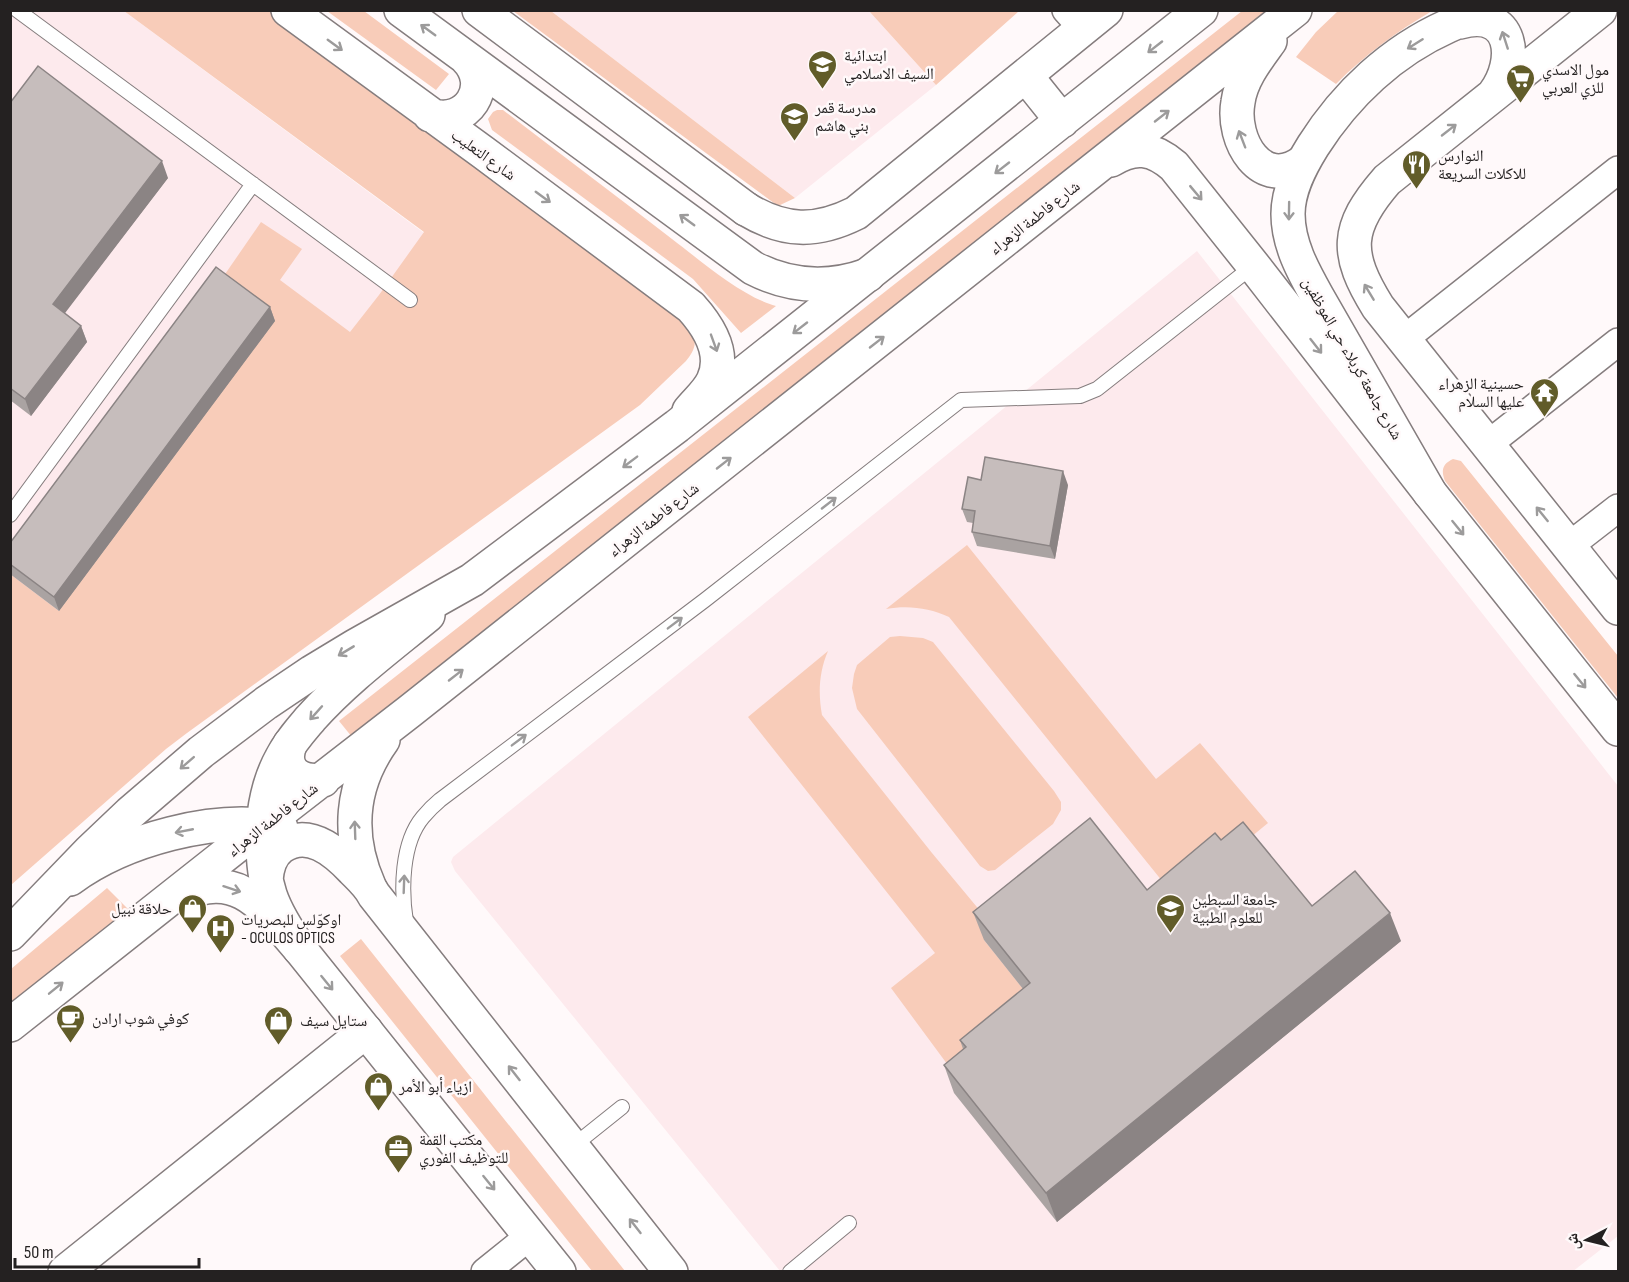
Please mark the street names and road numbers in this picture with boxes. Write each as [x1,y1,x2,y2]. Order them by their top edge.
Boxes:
street label: شارع التعليب [447,125,519,185]
street label: شارع فاطمة الزهراء [986,177,1084,259]
street label: شارع جامعة كربلاء حي الموظفين [1296,274,1406,444]
street label: شارع فاطمة الزهراء [605,479,703,561]
street label: شارع فاطمة الزهراء [224,779,322,861]

